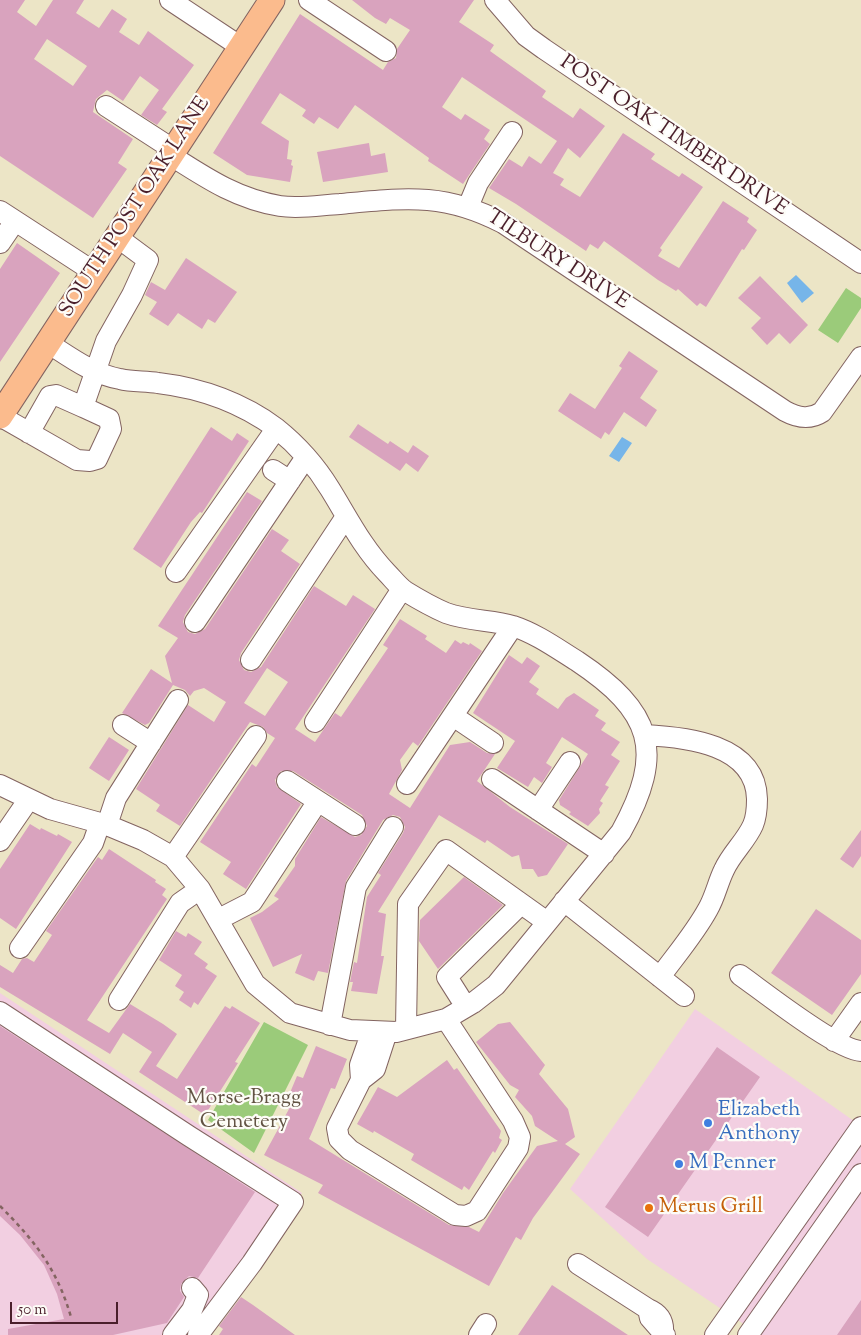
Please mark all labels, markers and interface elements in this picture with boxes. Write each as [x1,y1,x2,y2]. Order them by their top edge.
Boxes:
street label: POST OAK TIMBER DRIVE [554,51,792,223]
street label: SOUTH POST OAK LANE [55,93,217,323]
street label: TILBURY DRIVE [481,206,633,316]
park label: Morse-Bragg Cemetery [187,1086,301,1136]
place label: Elizabeth Anthony [718,1098,801,1148]
marker: Elizabeth Anthony [702,1117,714,1129]
place label: M Penner [689,1151,776,1177]
marker: M Penner [673,1158,685,1170]
place label: Merus Grill [659,1195,763,1221]
marker: Merus Grill [643,1202,655,1214]
scale bar [12,1292,120,1324]
text: 50 m [18,1300,47,1321]

